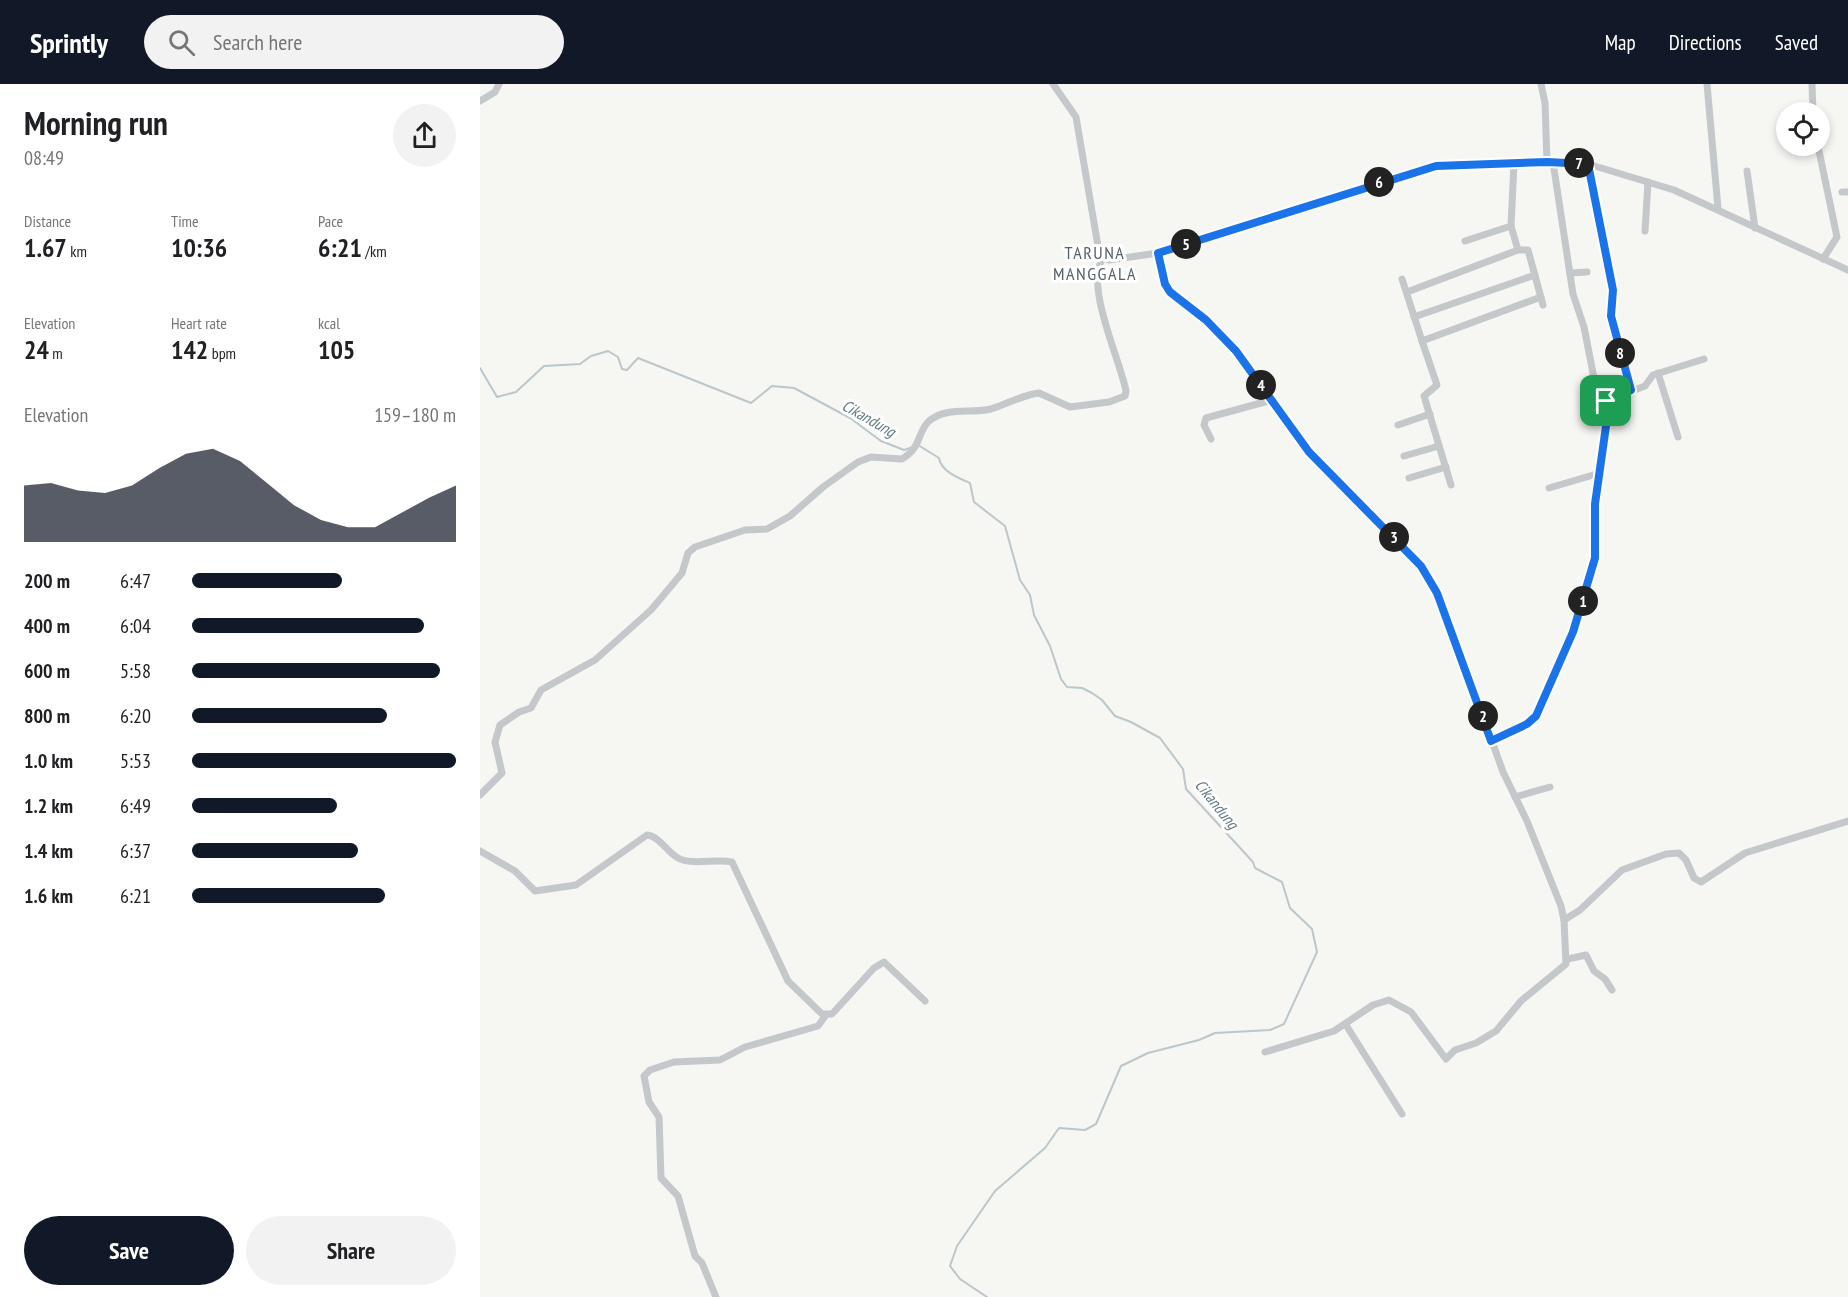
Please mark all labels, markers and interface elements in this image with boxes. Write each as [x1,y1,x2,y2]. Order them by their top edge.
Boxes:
search box [144,15,564,69]
text: Sprintly [30,24,108,61]
icon: search [165,26,198,59]
text: Search here [213,28,302,56]
text: Map [1605,29,1636,56]
text: Directions [1669,29,1742,56]
text: Saved [1775,29,1818,56]
text: Morning run [24,101,168,144]
map controls [1776,102,1830,156]
button: locate [1776,102,1830,156]
button: share [393,104,456,167]
text: 08:49 [24,145,64,171]
pin: 7 [1564,148,1594,178]
text: 7 [1575,153,1583,173]
pin: 6 [1364,167,1394,197]
text: 6 [1375,172,1383,192]
text: Distance [24,211,71,231]
text: Time [171,211,199,231]
text: Pace [318,211,343,231]
pin: 5 [1171,229,1201,259]
text: 1.67 [24,231,67,264]
text: 10:36 [171,231,227,264]
text: 6:21 [318,231,362,264]
text: 5 [1182,234,1190,254]
text: km [67,241,87,261]
text: /km [362,241,387,261]
district label: TARUNA MANGGALA [1053,241,1137,285]
text: Elevation [24,313,75,333]
text: Heart rate [171,313,227,333]
text: kcal [318,313,340,333]
text: 24 [24,333,49,366]
text: 142 [171,333,208,366]
text: 105 [318,333,355,366]
pin: 8 [1605,338,1635,368]
text: m [49,343,63,363]
text: bpm [208,343,236,363]
text: 8 [1616,343,1624,363]
pin: 4 [1246,370,1276,400]
text: 4 [1257,375,1265,395]
pin [1580,375,1631,426]
icon: arrive [1589,384,1622,417]
water label: Cikandung [839,395,900,442]
text: Elevation [24,402,88,428]
text: 159–180 m [374,402,456,428]
pin: 3 [1379,522,1409,552]
text: 3 [1390,527,1398,547]
text: 200 m [24,568,70,594]
text: 6:47 [120,568,151,594]
pin: 1 [1568,586,1598,616]
text: 1 [1579,591,1587,611]
text: 400 m [24,613,70,639]
text: 6:04 [120,613,151,639]
text: 600 m [24,658,70,684]
text: 5:58 [120,658,151,684]
pin: 2 [1468,701,1498,731]
text: 800 m [24,703,70,729]
text: 6:20 [120,703,151,729]
text: 2 [1479,706,1487,726]
text: 1.0 km [24,748,73,774]
text: 5:53 [120,748,151,774]
water label: Cikandung [1191,775,1244,834]
text: 1.2 km [24,793,73,819]
text: 6:49 [120,793,151,819]
text: 1.4 km [24,838,73,864]
text: 6:37 [120,838,151,864]
text: 1.6 km [24,883,73,909]
text: 6:21 [120,883,151,909]
button: Save [24,1216,234,1285]
button: Share [246,1216,456,1285]

